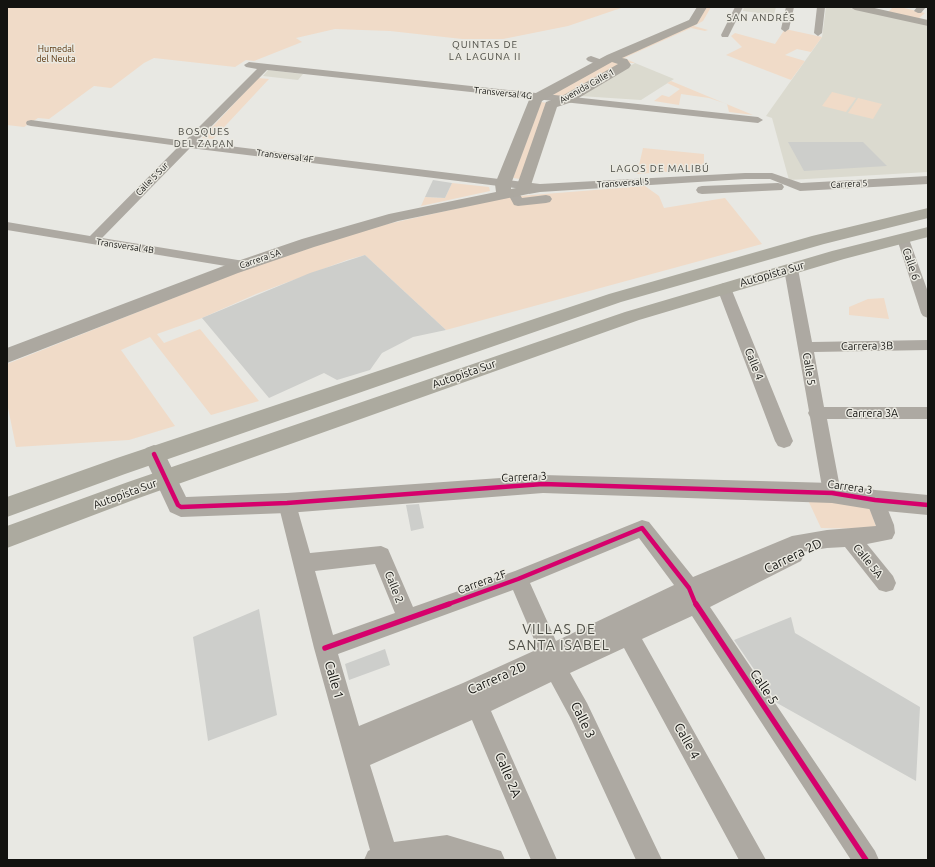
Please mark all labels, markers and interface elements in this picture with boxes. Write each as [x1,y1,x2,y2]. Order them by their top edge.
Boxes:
district label: SAN ANDRÉS [727,12,795,24]
district label: QUINTAS DE LA LAGUNA II [449,39,521,62]
park label: Humedal del Neuta [36,44,76,65]
street label: Avenida Calle 1 [558,66,616,106]
street label: Transversal 4G [473,85,533,101]
district label: BOSQUES DEL ZAPAN [174,126,234,150]
street label: Transversal 4F [256,147,314,165]
street label: Calle 5 Sur [133,160,171,198]
district label: LAGOS DE MALIBÚ [610,163,710,175]
street label: Transversal 5 [596,176,650,190]
street label: Carrera 5 [830,178,868,190]
street label: Transversal 4B [95,236,155,256]
street label: Calle 6 [899,246,923,282]
street label: Carrera 5A [238,247,282,271]
street label: Autopista Sur [738,258,806,290]
street label: Carrera 3B [841,339,893,353]
street label: Calle 4 [742,346,766,382]
street label: Calle 5 [800,352,818,386]
street label: Autopista Sur [430,357,498,391]
street label: Carrera 3A [846,406,898,420]
street label: Carrera 3 [501,469,547,485]
street label: Autopista Sur [91,476,159,512]
street label: Carrera 3 [827,477,873,497]
street label: Carrera 2D [761,535,825,577]
street label: Calle 5A [850,541,886,581]
street label: Carrera 2F [456,567,508,597]
street label: Calle 2 [382,569,406,605]
district label: VILLAS DE SANTA ISABEL [508,621,610,654]
street label: Carrera 2D [465,658,529,698]
street label: Calle 1 [321,659,347,701]
street label: Calle 5 [747,666,781,708]
street label: Calle 3 [567,699,599,741]
street label: Calle 4 [671,720,703,762]
street label: Calle 2A [492,750,524,800]

